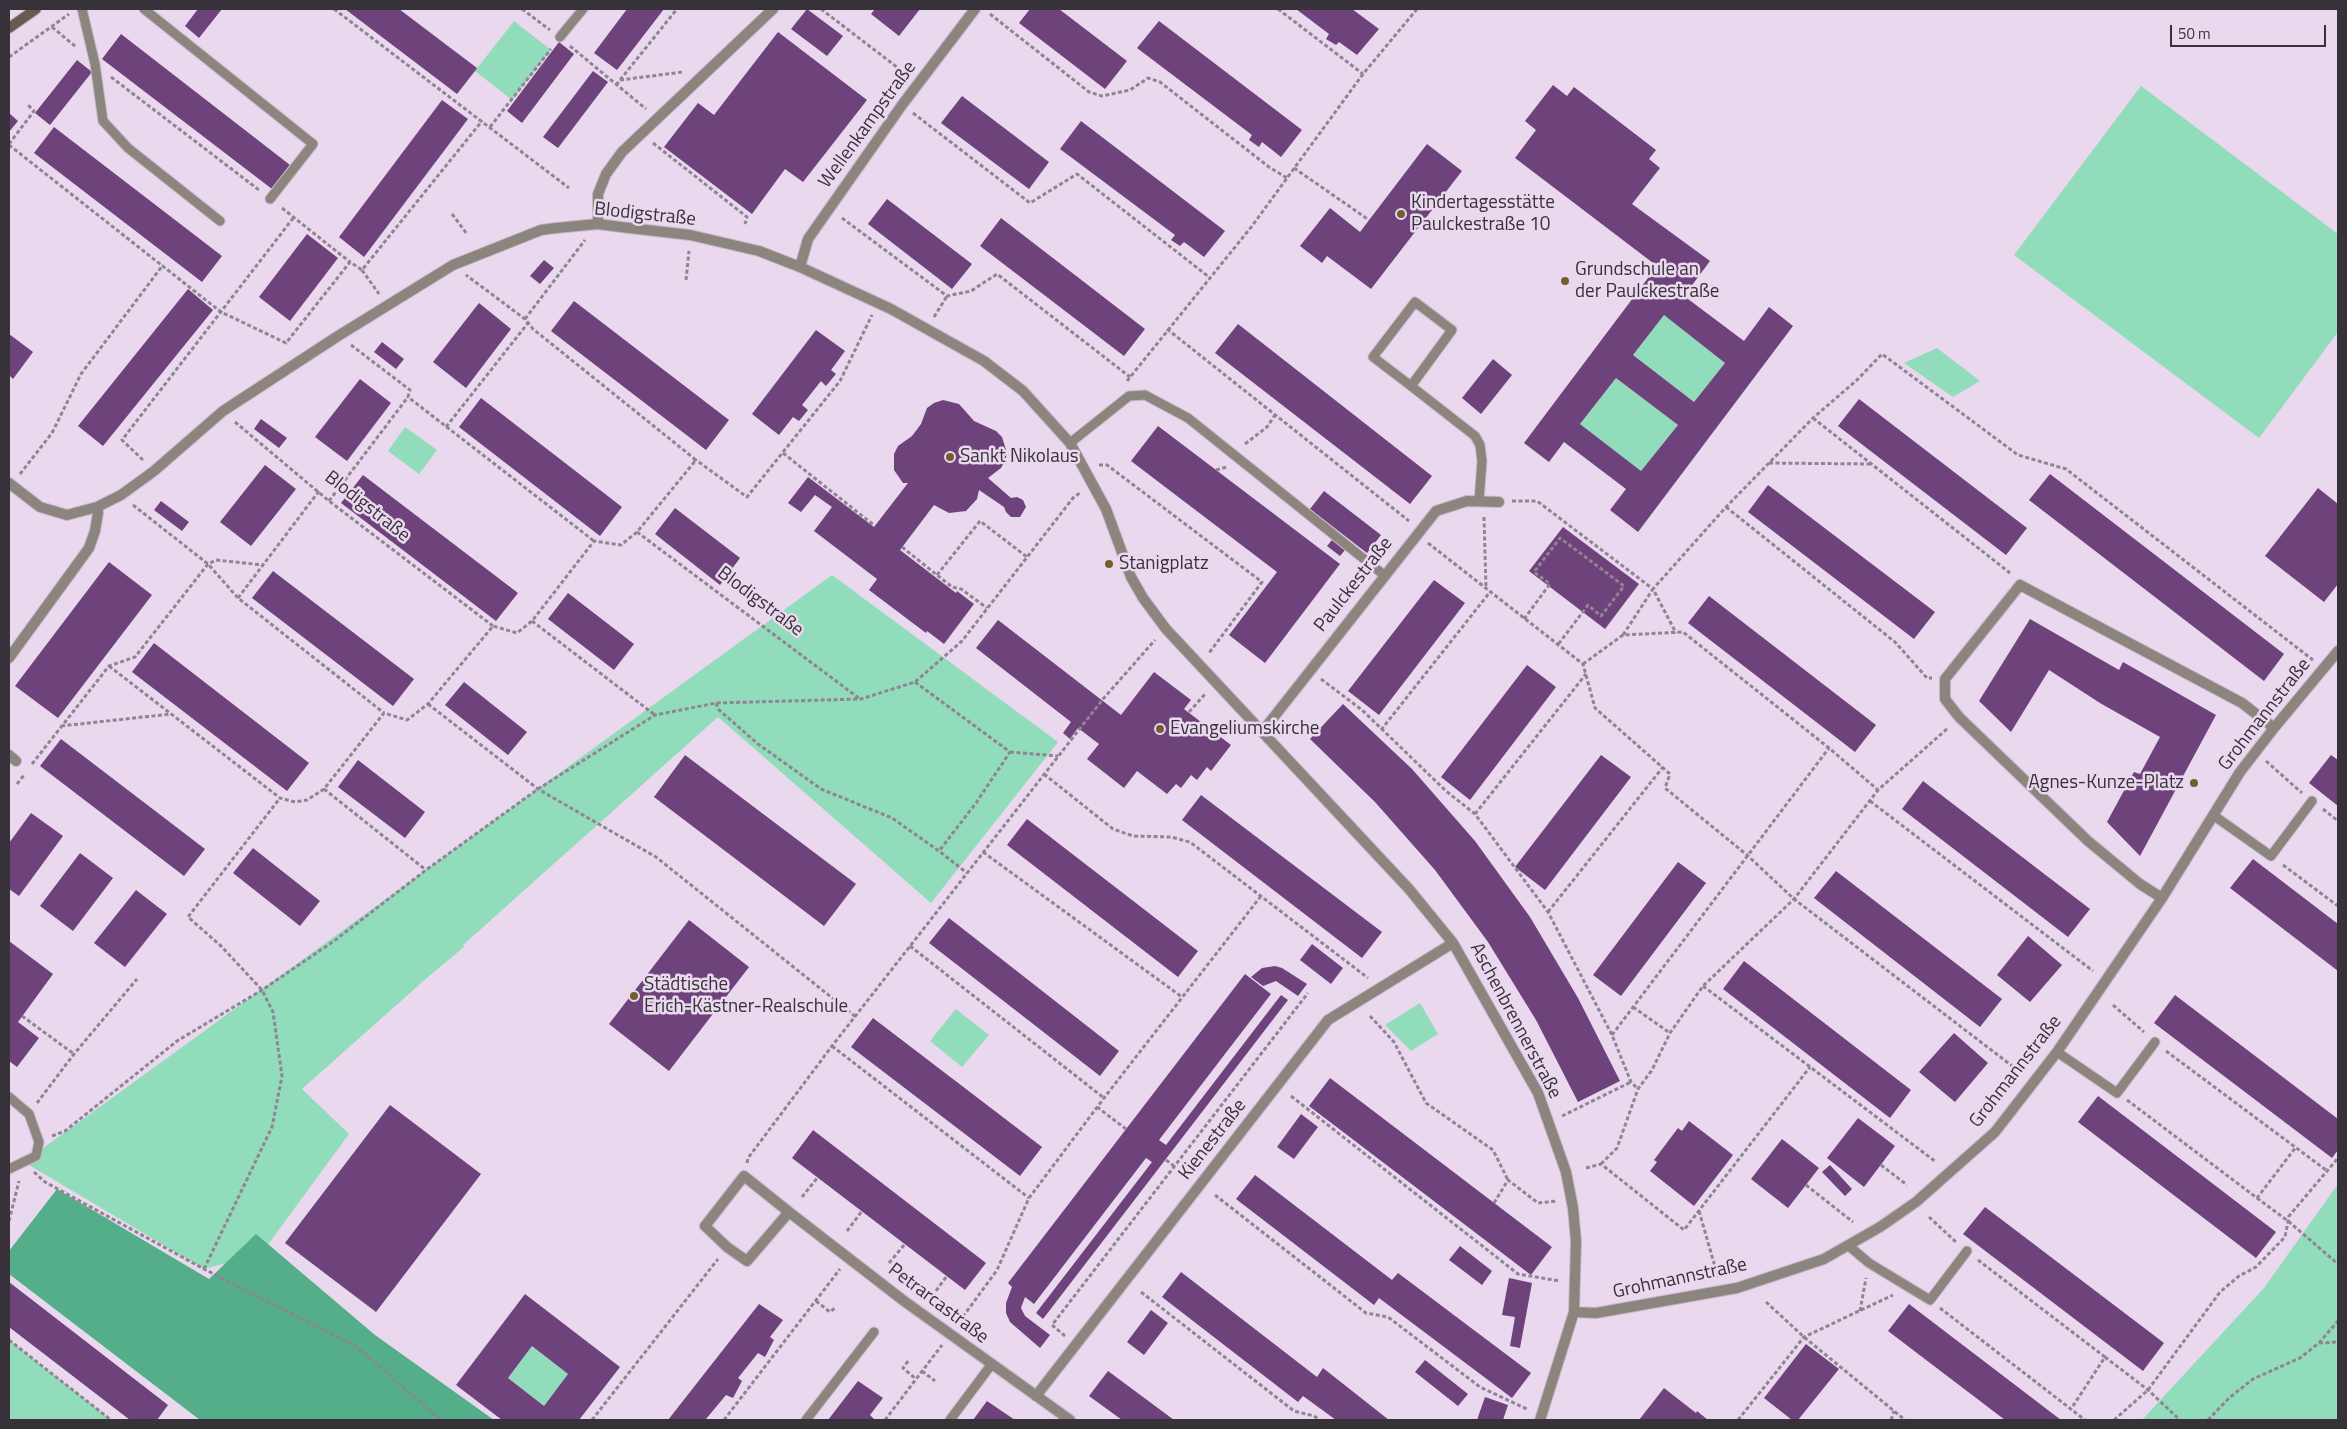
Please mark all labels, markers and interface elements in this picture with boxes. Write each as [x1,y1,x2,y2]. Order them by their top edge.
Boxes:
scale bar [2172,15,2328,47]
text: 50 m [2178,22,2211,45]
street label: Wellenkampstraße [814,57,922,193]
place label: Kindertagesstätte Paulckestraße 10 [1411,192,1555,236]
street label: Blodigstraße [593,198,697,232]
marker: Kindertagesstätte Paulckestraße 10 [1395,208,1407,220]
place label: Grundschule an der Paulckestraße [1575,259,1719,303]
marker: Grundschule an der Paulckestraße [1559,275,1571,287]
place label: Sankt Nikolaus [960,446,1079,468]
marker: Sankt Nikolaus [944,451,956,463]
street label: Blodigstraße [320,467,414,547]
street label: Paulckestraße [1310,533,1398,637]
place label: Stanigplatz [1119,553,1209,575]
marker: Stanigplatz [1103,558,1115,570]
street label: Blodigstraße [712,562,808,642]
street label: Grohmannstraße [2214,654,2316,776]
place label: Evangeliumskirche [1170,718,1319,740]
marker: Evangeliumskirche [1154,723,1166,735]
place label: Agnes-Kunze-Platz [2028,772,2184,794]
marker: Agnes-Kunze-Platz [2188,777,2200,789]
street label: Aschenbrennerstraße [1464,939,1566,1103]
place label: Städtische Erich-Kästner-Realschule [644,974,848,1018]
marker: Städtische Erich-Kästner-Realschule [628,990,640,1002]
street label: Grohmannstraße [1965,1011,2067,1133]
street label: Kienestraße [1174,1095,1252,1185]
street label: Grohmannstraße [1611,1254,1749,1304]
street label: Petrarcastraße [883,1259,993,1349]

